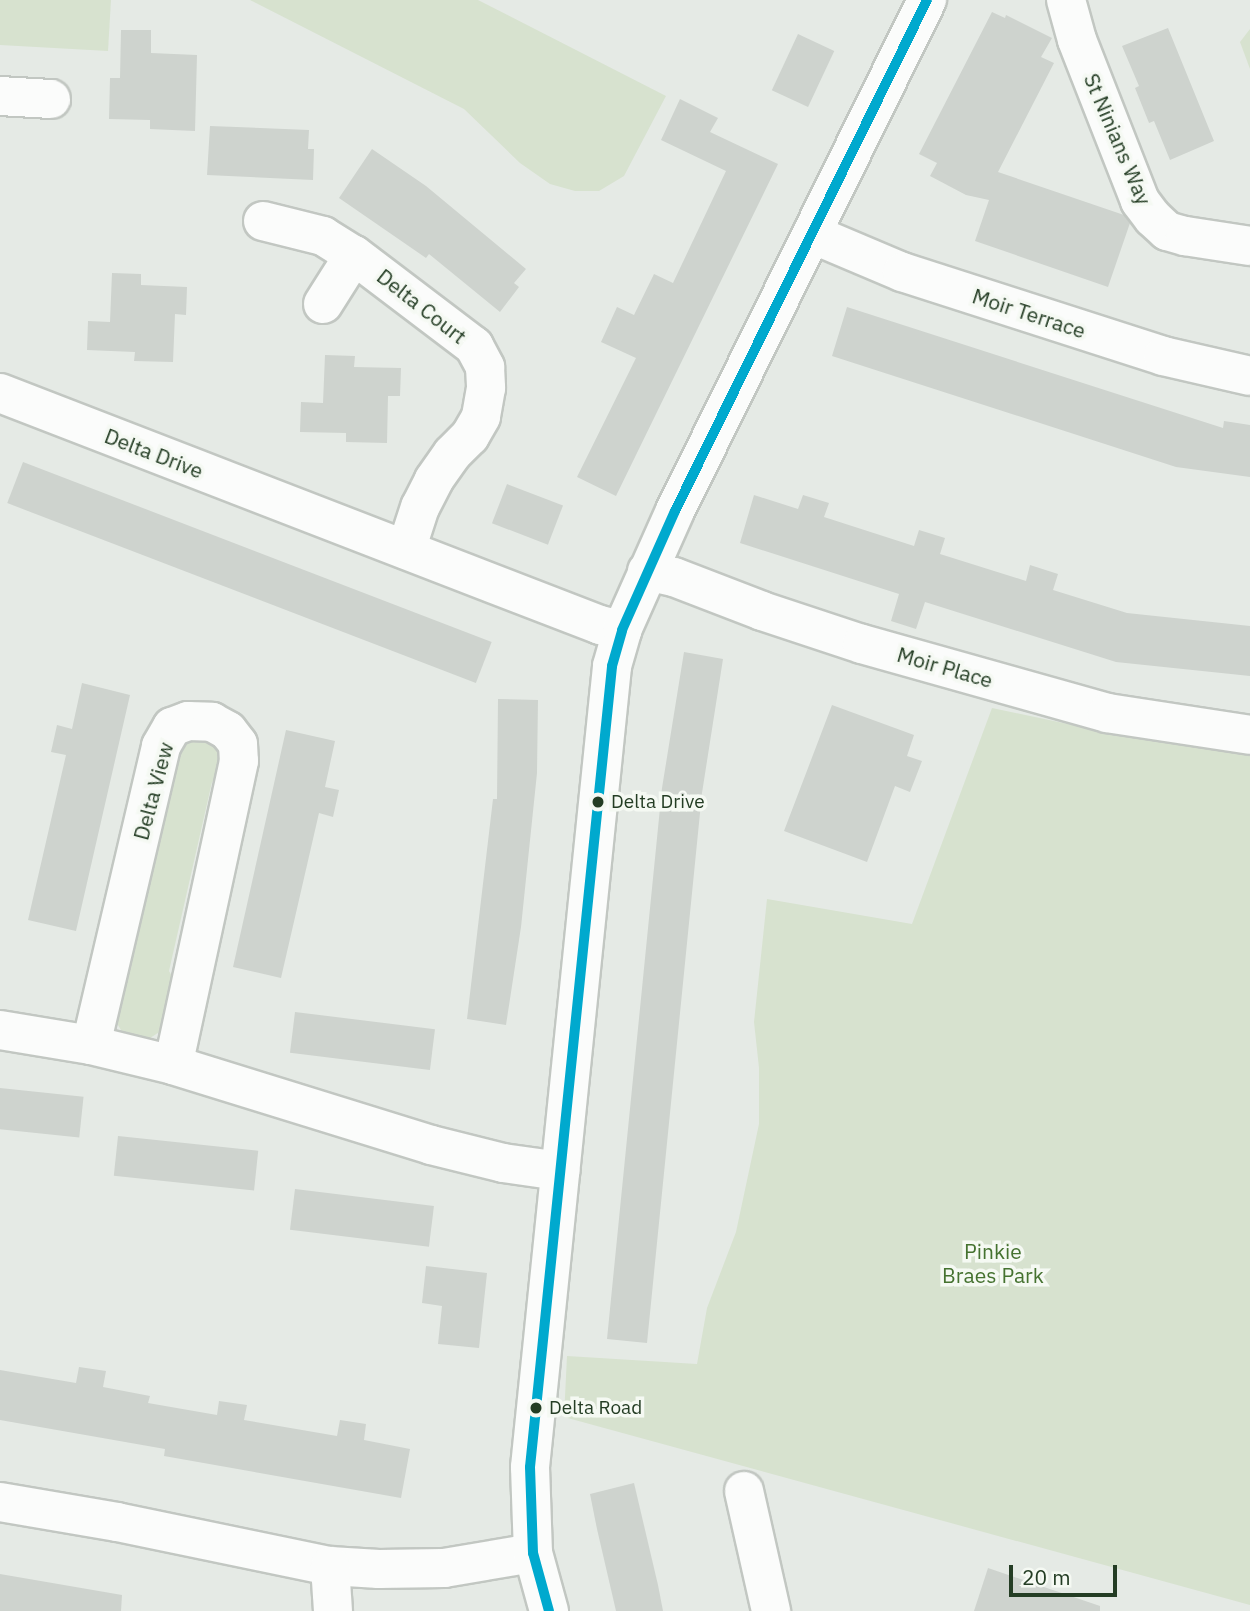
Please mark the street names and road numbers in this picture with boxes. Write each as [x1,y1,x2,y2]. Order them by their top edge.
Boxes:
street label: St Ninians Way [1079,70,1157,208]
street label: Delta Court [372,263,472,349]
street label: Moir Terrace [969,283,1089,343]
street label: Delta Drive [101,423,207,483]
street label: Moir Place [894,641,996,693]
street label: Delta View [128,739,178,843]

